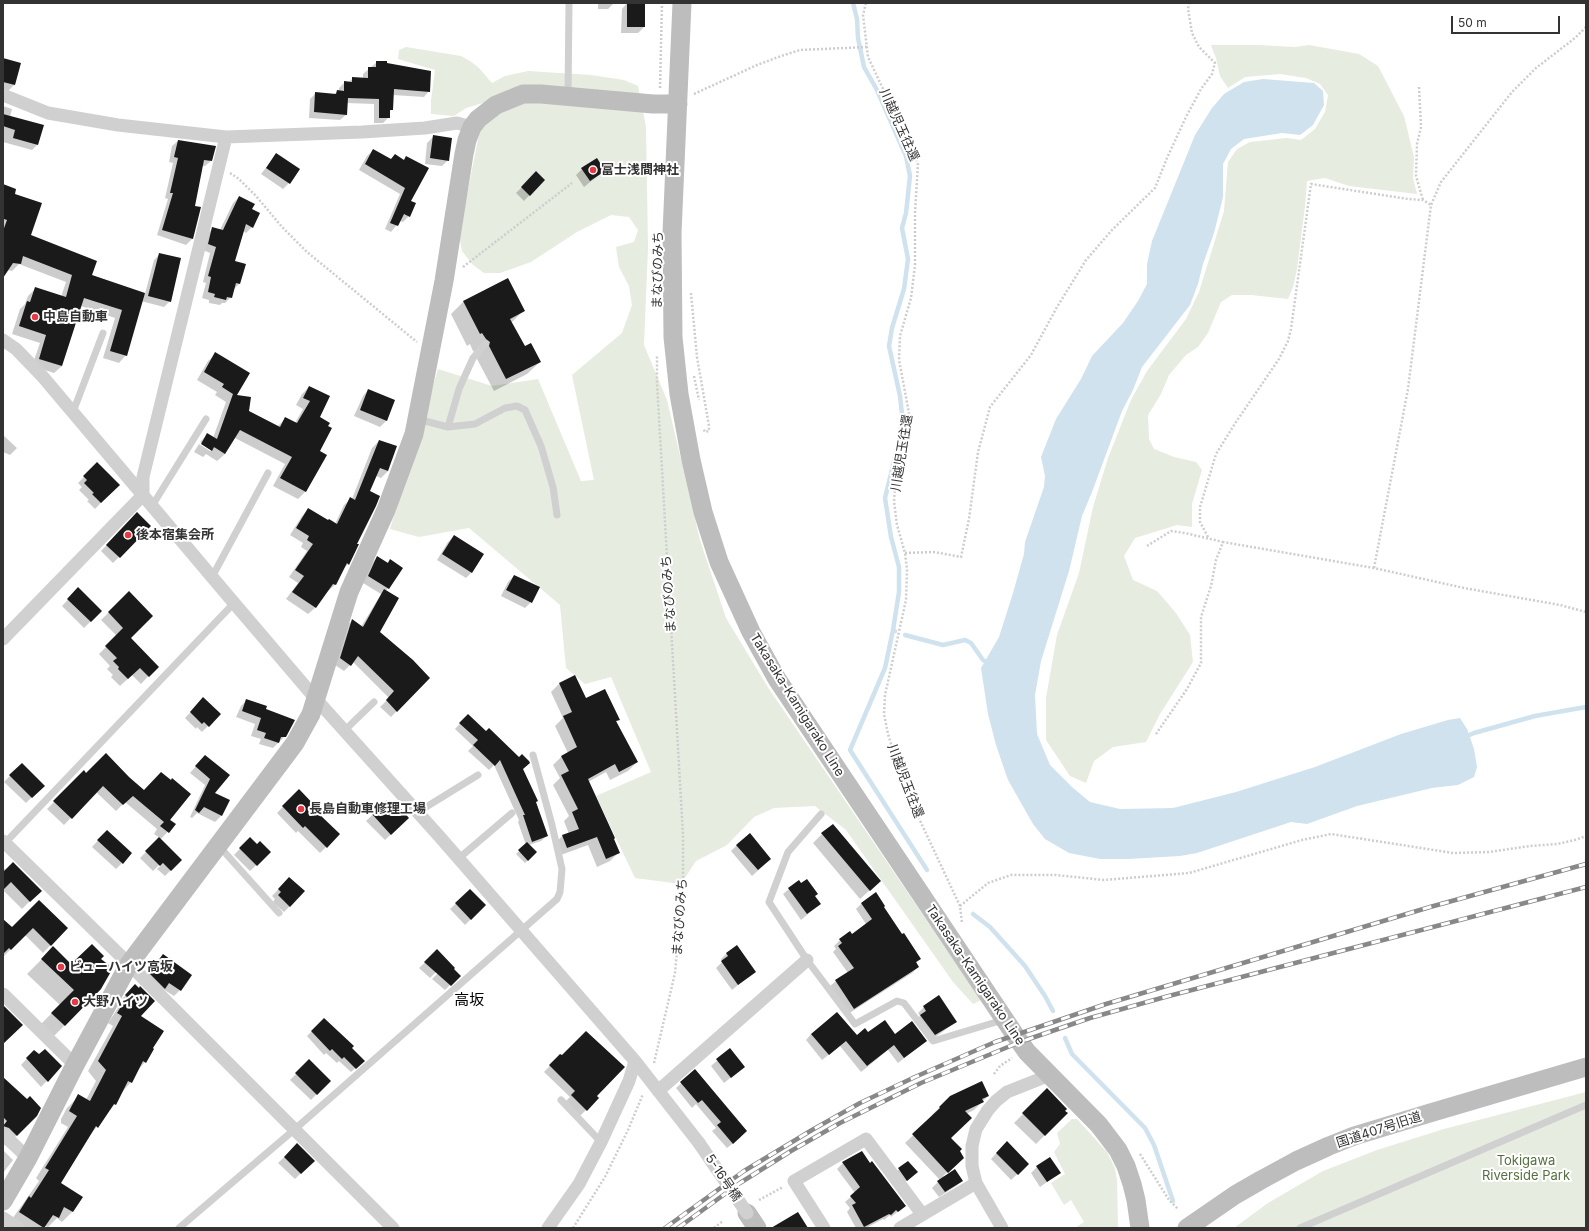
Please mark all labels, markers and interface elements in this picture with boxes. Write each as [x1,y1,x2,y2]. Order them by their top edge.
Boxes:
scale bar [1453,8,1562,34]
text: 50 m [1458,15,1487,30]
street label: 川越児玉往還 [876,86,922,164]
place label: 富士浅間神社 [601,162,679,178]
marker: 富士浅間神社 [588,165,598,175]
street label: まなびのみち [650,231,666,309]
place label: 中島自動車 [43,309,108,325]
marker: 中島自動車 [30,312,40,322]
street label: 川越児玉往還 [888,413,916,493]
place label: 後本宿集会所 [136,527,214,543]
marker: 後本宿集会所 [123,530,133,540]
street label: まなびのみち [658,555,680,633]
street label: Takasaka-Kamigarako Line [746,631,848,779]
street label: 川越児玉往還 [884,742,926,820]
place label: 長島自動車修理工場 [309,801,426,817]
marker: 長島自動車修理工場 [296,804,306,814]
street label: まなびのみち [669,878,691,956]
street label: Takasaka-Kamigarako Line [922,902,1028,1048]
place label: ビューハイツ高坂 [69,959,173,975]
marker: ビューハイツ高坂 [56,962,66,972]
district label: 高坂 [454,991,484,1009]
place label: 大野ハイツ [83,994,148,1010]
marker: 大野ハイツ [70,997,80,1007]
street label: 国道407号旧道 [1334,1109,1424,1151]
street label: 5-16号橋 [702,1152,744,1204]
park label: Tokigawa Riverside Park [1482,1153,1570,1184]

